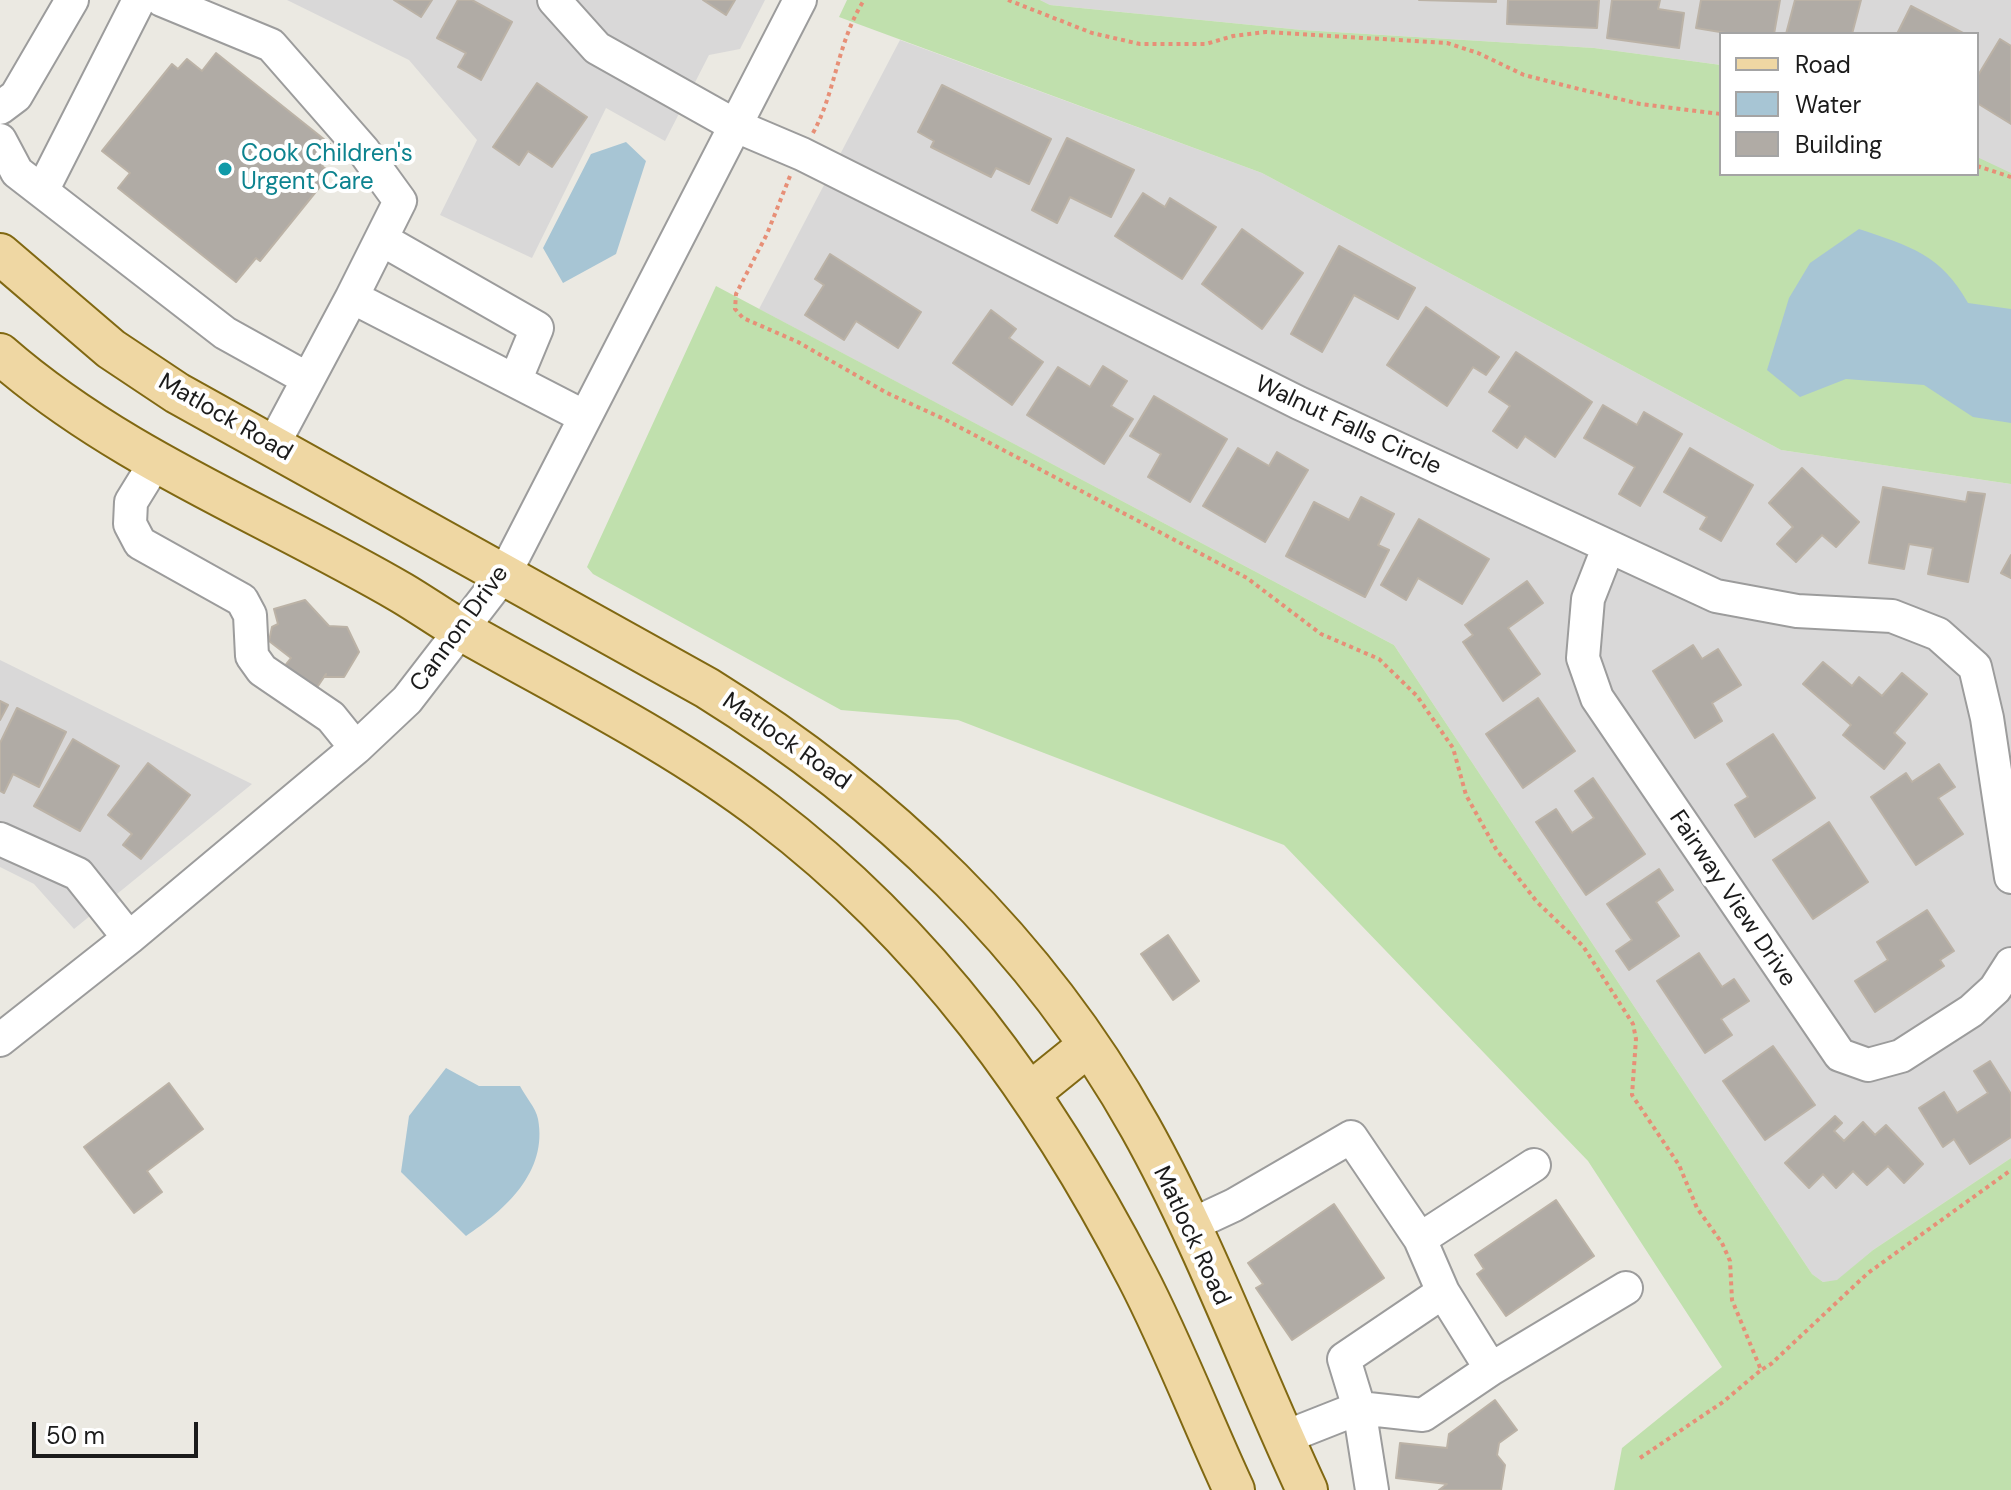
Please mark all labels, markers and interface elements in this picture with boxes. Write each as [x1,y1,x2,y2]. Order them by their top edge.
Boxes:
legend [1719,32,1979,176]
text: Road [1795,49,1851,80]
text: Water [1795,89,1861,120]
text: Building [1795,129,1882,160]
place label: Cook Children's Urgent Care [241,141,413,197]
marker: Cook Children's Urgent Care [216,160,234,178]
street label: Matlock Road [153,368,297,468]
street label: Walnut Falls Circle [1250,370,1446,482]
street label: Cannon Drive [405,560,515,698]
street label: Matlock Road [716,687,856,797]
street label: Fairway View Drive [1662,805,1802,993]
street label: Matlock Road [1146,1162,1236,1310]
scale bar [36,1406,202,1456]
text: 50 m [46,1420,105,1451]

